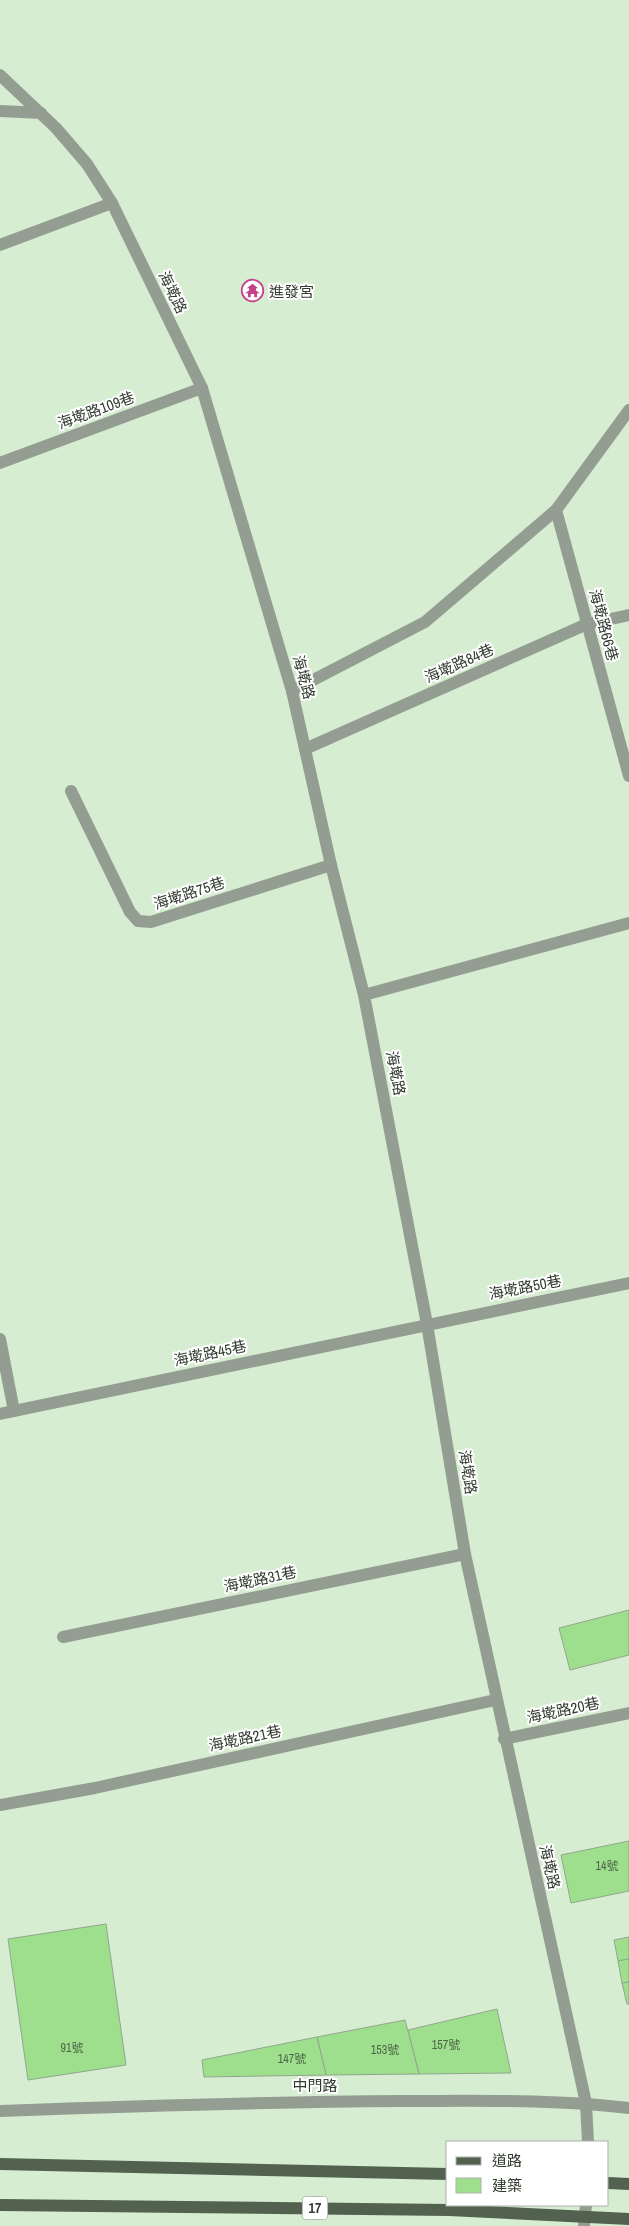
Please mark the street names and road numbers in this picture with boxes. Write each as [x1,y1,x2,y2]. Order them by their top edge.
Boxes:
street label: 海墘路 [154,267,192,317]
street label: 海墘路109巷 [55,386,137,434]
street label: 海墘路66巷 [584,587,624,663]
street label: 海墘路84巷 [421,638,497,688]
street label: 海墘路 [288,653,320,701]
street label: 海墘路75巷 [151,872,227,914]
street label: 海墘路 [381,1049,411,1097]
street label: 海墘路50巷 [487,1270,563,1304]
street label: 海墘路45巷 [172,1335,248,1371]
street label: 海墘路 [454,1448,482,1496]
street label: 海墘路31巷 [222,1561,298,1597]
street label: 海墘路20巷 [525,1692,601,1728]
street label: 海墘路21巷 [207,1720,283,1756]
street label: 海墘路 [535,1843,565,1891]
street label: 中門路 [292,2075,338,2096]
road number: 17 [302,2196,328,2220]

